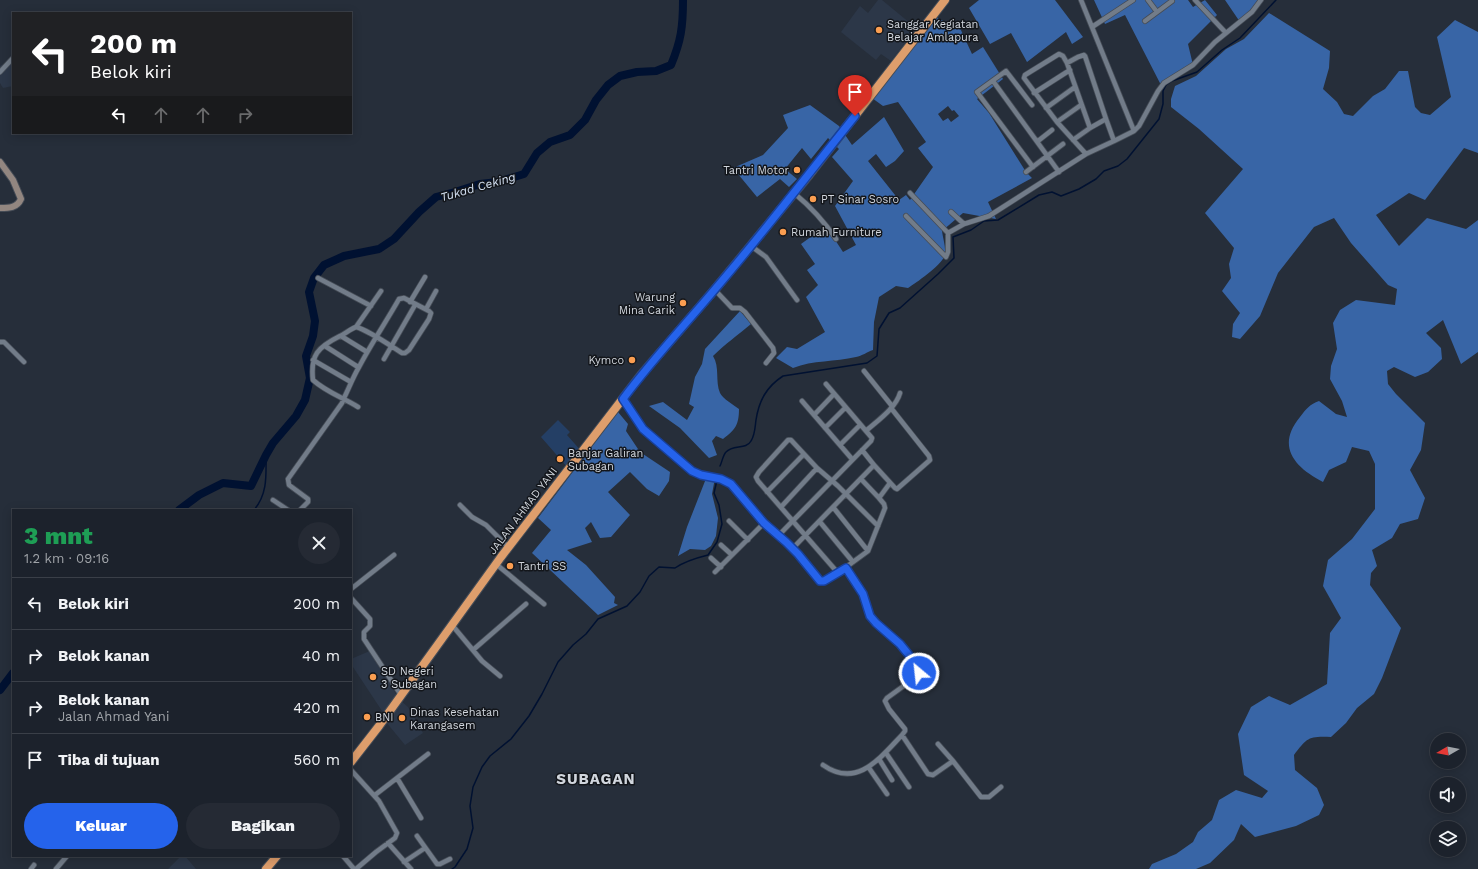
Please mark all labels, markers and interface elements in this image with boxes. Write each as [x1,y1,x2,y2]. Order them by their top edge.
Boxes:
place label: Sanggar Kegiatan Belajar Amlapura [887,18,978,44]
marker: Sanggar Kegiatan Belajar Amlapura [874,25,884,35]
text: 200 m [90,27,177,60]
icon: left [24,28,76,80]
text: Belok kiri [90,61,172,82]
pin [838,75,872,116]
icon: arrive [844,81,866,103]
icon: left [108,104,130,126]
icon: ahead [150,104,172,126]
icon: ahead [192,104,214,126]
icon: right [234,104,256,126]
place label: Tantri Motor [723,164,789,177]
marker: Tantri Motor [792,165,802,175]
water label: Tukad Ceking [439,170,517,204]
place label: PT Sinar Sosro [821,193,899,206]
marker: PT Sinar Sosro [808,194,818,204]
place label: Rumah Furniture [791,226,882,239]
marker: Rumah Furniture [778,227,788,237]
place label: Warung Mina Carik [619,291,675,317]
marker: Warung Mina Carik [678,298,688,308]
place label: Kymco [588,354,624,367]
marker: Kymco [627,355,637,365]
place label: Banjar Galiran Subagan [568,447,643,473]
marker: Banjar Galiran Subagan [555,454,565,464]
street label: JALAN AHMAD YANI [486,465,560,557]
text: 3 mnt [24,522,93,550]
button: close [298,522,340,564]
text: 1.2 km · 09:16 [24,551,109,566]
place label: Tantri SS [518,560,566,573]
marker: Tantri SS [505,561,515,571]
icon: left [24,593,46,615]
text: Belok kiri [58,595,129,613]
text: 200 m [293,595,340,613]
icon: right [24,645,46,667]
text: Belok kanan [58,647,149,665]
text: 40 m [302,647,340,665]
position arrow [898,652,940,694]
place label: SD Negeri 3 Subagan [381,665,437,691]
marker: SD Negeri 3 Subagan [368,672,378,682]
text: Belok kanan [58,691,149,709]
icon: right [24,697,46,719]
text: 420 m [293,699,340,717]
place label: Dinas Kesehatan Karangasem [410,706,499,732]
text: Jalan Ahmad Yani [58,709,169,724]
place label: BNI [375,711,394,724]
marker: BNI [362,712,372,722]
marker: Dinas Kesehatan Karangasem [397,713,407,723]
north arrow [1430,733,1466,769]
map controls [1430,733,1466,857]
icon: arrive [24,749,46,771]
text: Tiba di tujuan [58,751,160,769]
text: 560 m [293,751,340,769]
district label: SUBAGAN [556,770,636,788]
button: sound [1430,777,1466,813]
button: Keluar [24,803,178,849]
button: Bagikan [186,803,340,849]
button: layers [1430,821,1466,857]

